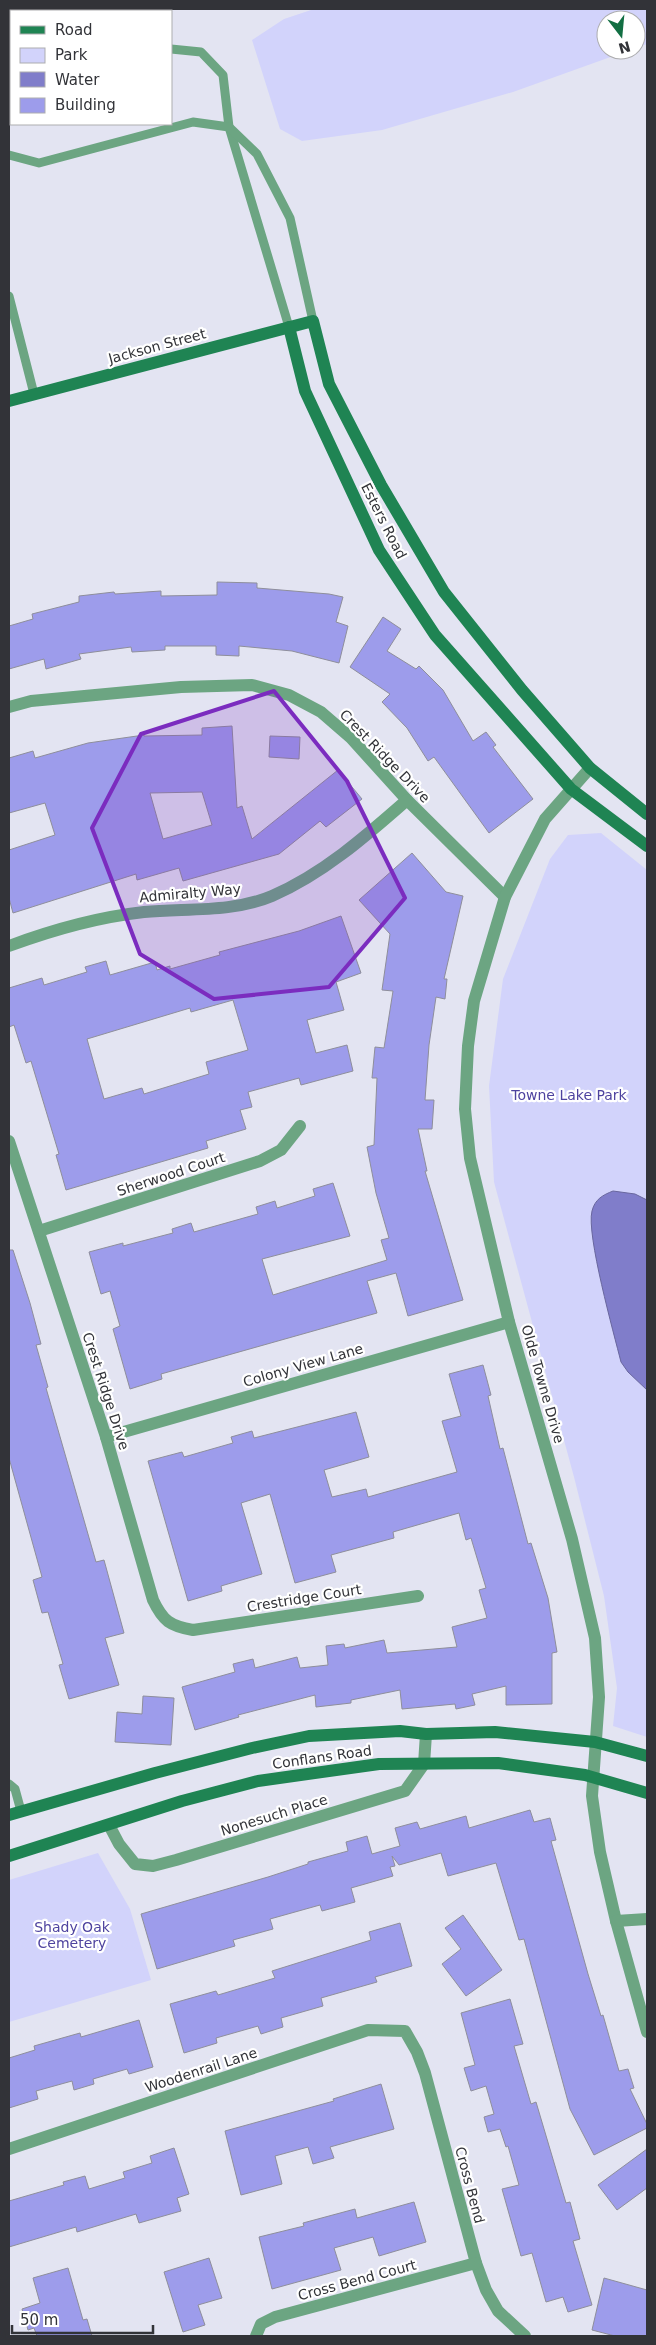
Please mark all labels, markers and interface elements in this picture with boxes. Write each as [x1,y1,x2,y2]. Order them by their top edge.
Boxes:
legend [10,10,172,125]
north arrow [596,10,646,60]
text: Road [55,21,93,39]
text: N [617,38,632,57]
text: Park [55,46,88,64]
text: Water [55,71,100,89]
text: Building [55,96,116,114]
street label: Jackson Street [106,325,208,367]
street label: Esters Road [358,480,410,562]
street label: Crest Ridge Drive [337,706,433,806]
street label: Admiralty Way [138,881,242,905]
park label: Towne Lake Park [510,1087,628,1103]
street label: Sherwood Court [115,1149,227,1199]
street label: Olde Towne Drive [518,1323,568,1445]
street label: Crest Ridge Drive [79,1330,133,1452]
street label: Colony View Lane [241,1340,365,1390]
street label: Crestridge Court [246,1581,363,1615]
street label: Conflans Road [271,1742,373,1772]
street label: Nonesuch Place [219,1791,329,1839]
park label: Shady Oak Cemetery [34,1919,111,1951]
street label: Woodenrail Lane [143,2044,259,2096]
street label: Cross Bend [452,2145,488,2225]
street label: Cross Bend Court [296,2256,418,2303]
scale bar [12,2302,154,2334]
text: 50 m [20,2311,58,2329]

